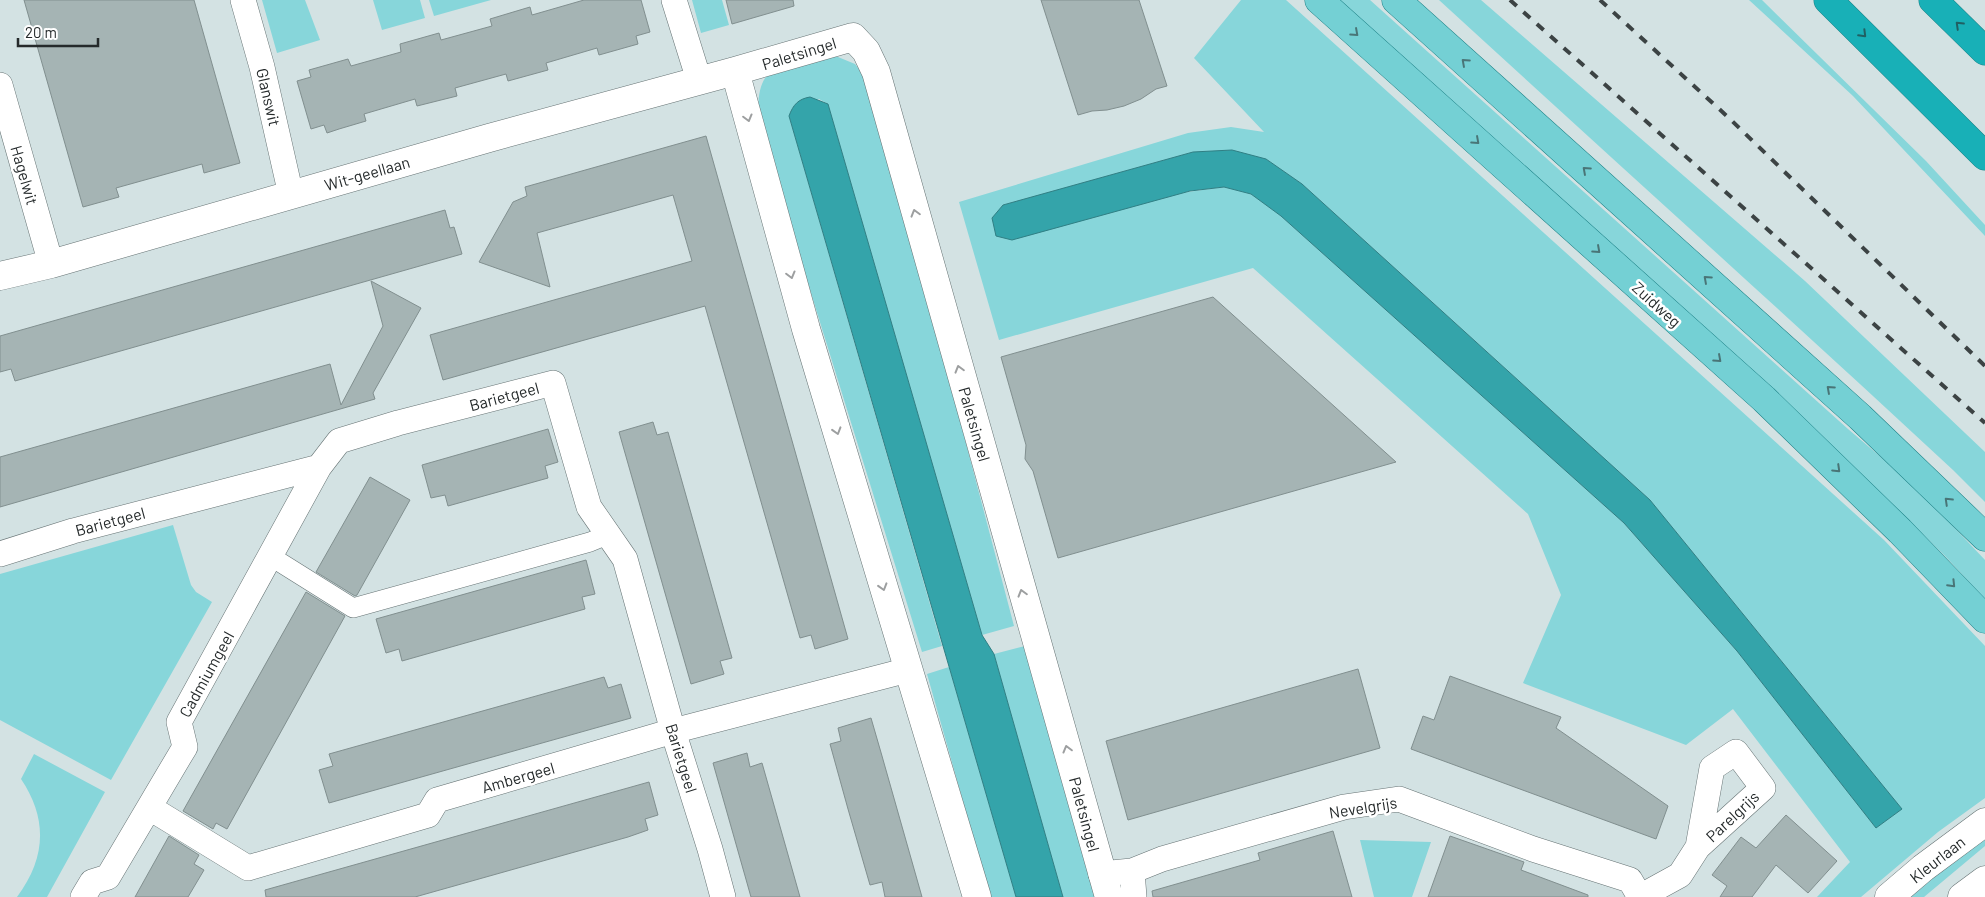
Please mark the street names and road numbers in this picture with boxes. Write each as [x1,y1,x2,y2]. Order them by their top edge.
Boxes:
street label: Paletsingel [760,33,838,73]
street label: Glanswit [253,66,285,128]
street label: Hagelwit [7,143,43,207]
street label: Wit-geellaan [322,152,412,194]
street label: Zuidweg [1629,277,1685,331]
street label: Barietgeel [467,378,541,414]
street label: Paletsingel [955,385,995,463]
street label: Barietgeel [73,503,147,539]
street label: Cadmiumgeel [175,628,237,720]
street label: Barietgeel [662,721,702,795]
street label: Ambergeel [479,758,557,796]
street label: Paletsingel [1066,774,1104,854]
street label: Parelgrijs [1702,787,1762,845]
street label: Nevelgrijs [1328,792,1398,822]
street label: Kleurlaan [1906,831,1968,887]

